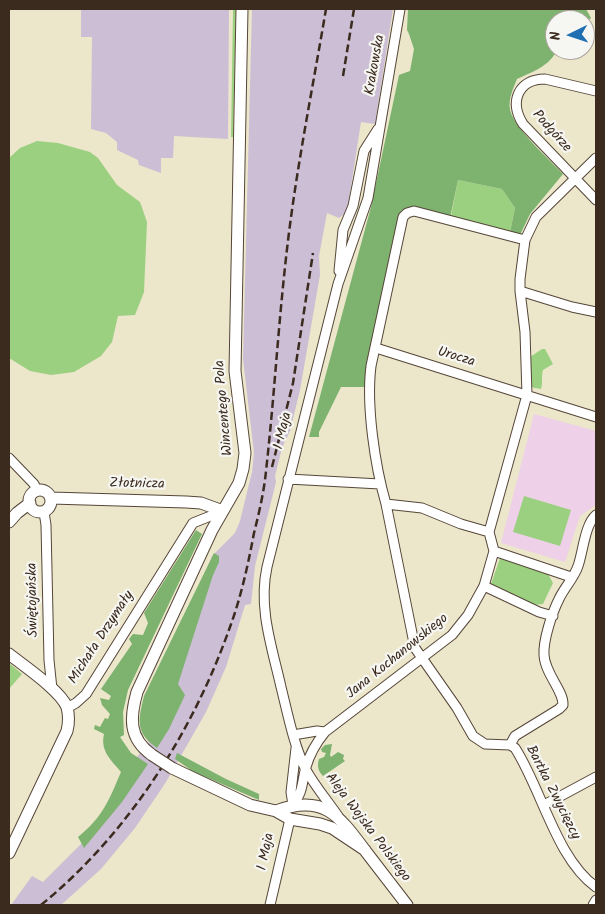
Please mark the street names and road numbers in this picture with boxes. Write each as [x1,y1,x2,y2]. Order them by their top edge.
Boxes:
street label: Krakowska [362,34,390,96]
street label: Podgórze [528,107,574,157]
street label: Urocza [435,344,477,372]
street label: Wincentego Pola [212,359,238,457]
street label: 1 Maja [271,411,297,451]
street label: Złotnicza [109,476,165,494]
street label: Świętojańska [25,563,43,637]
street label: Michała Drzymały [66,588,138,688]
street label: Jana Kochanowskiego [344,611,452,703]
street label: Bartka Zwycięzcy [521,743,583,843]
street label: Aleja Wojska Polskiego [321,770,413,886]
street label: 1 Maja [255,832,279,872]

